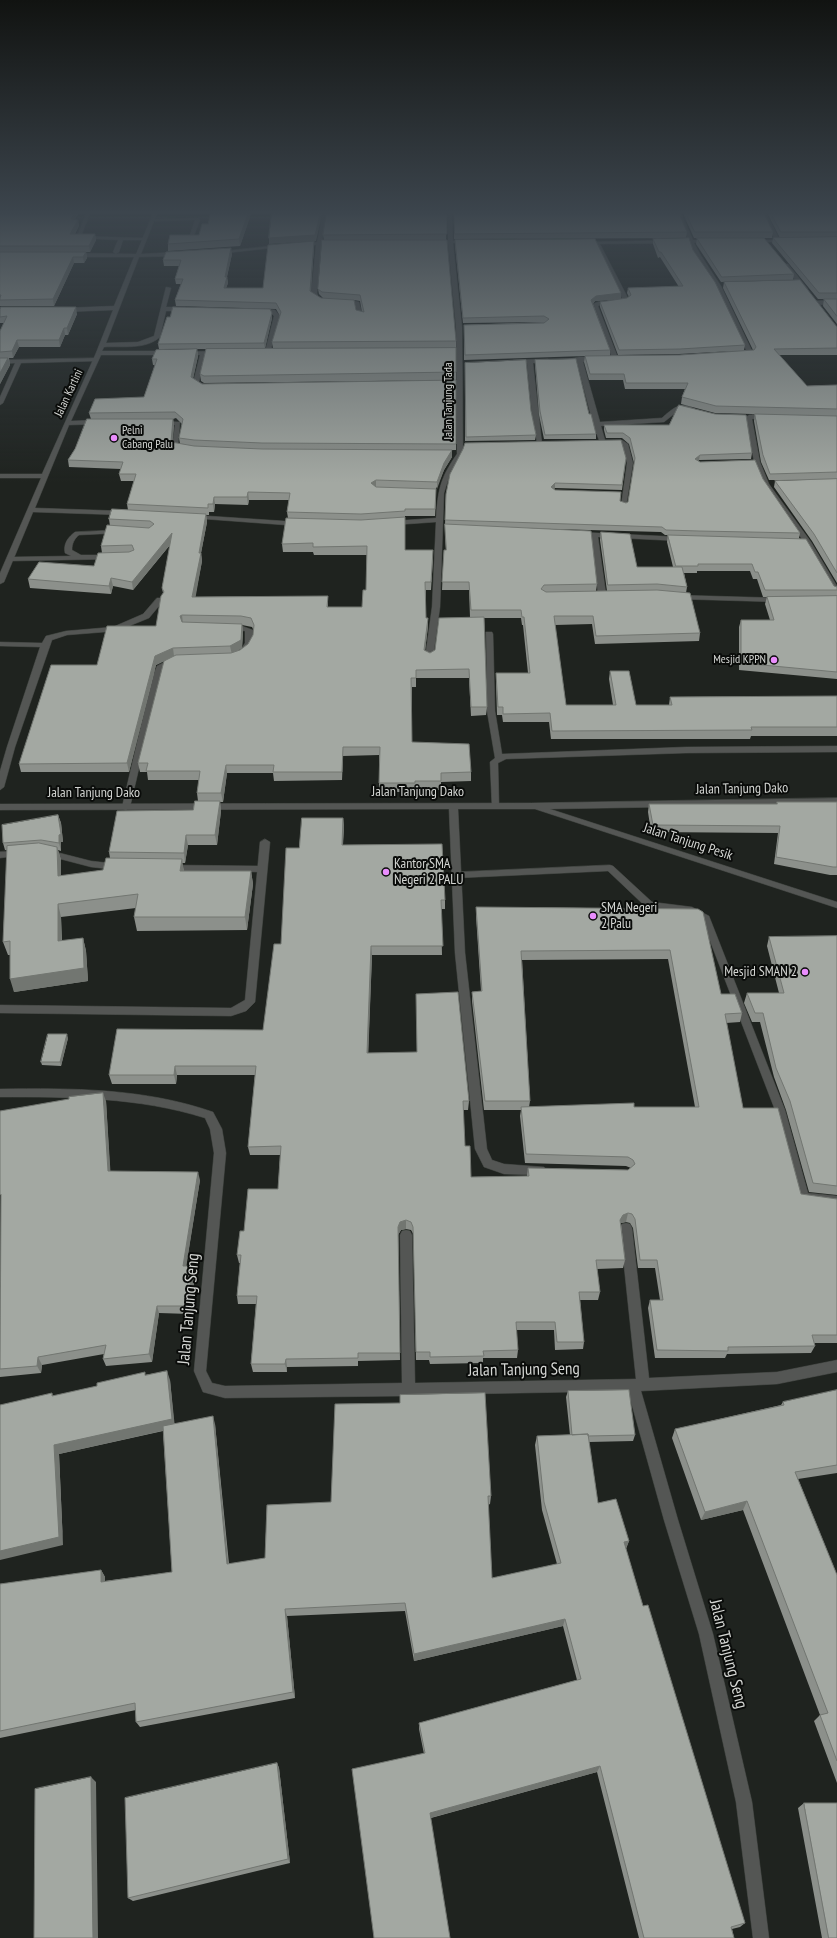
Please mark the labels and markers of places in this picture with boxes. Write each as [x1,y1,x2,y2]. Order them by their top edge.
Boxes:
place label: Pelni Cabang Palu [122,424,173,452]
marker: Pelni Cabang Palu [109,433,119,443]
place label: Mesjid KPPN [713,653,766,667]
marker: Mesjid KPPN [769,655,779,665]
place label: Kantor SMA Negeri 2 PALU [394,856,463,888]
marker: Kantor SMA Negeri 2 PALU [381,867,391,877]
place label: SMA Negeri 2 Palu [601,900,657,932]
marker: SMA Negeri 2 Palu [588,911,598,921]
place label: Mesjid SMAN 2 [724,964,797,980]
marker: Mesjid SMAN 2 [800,967,810,977]

